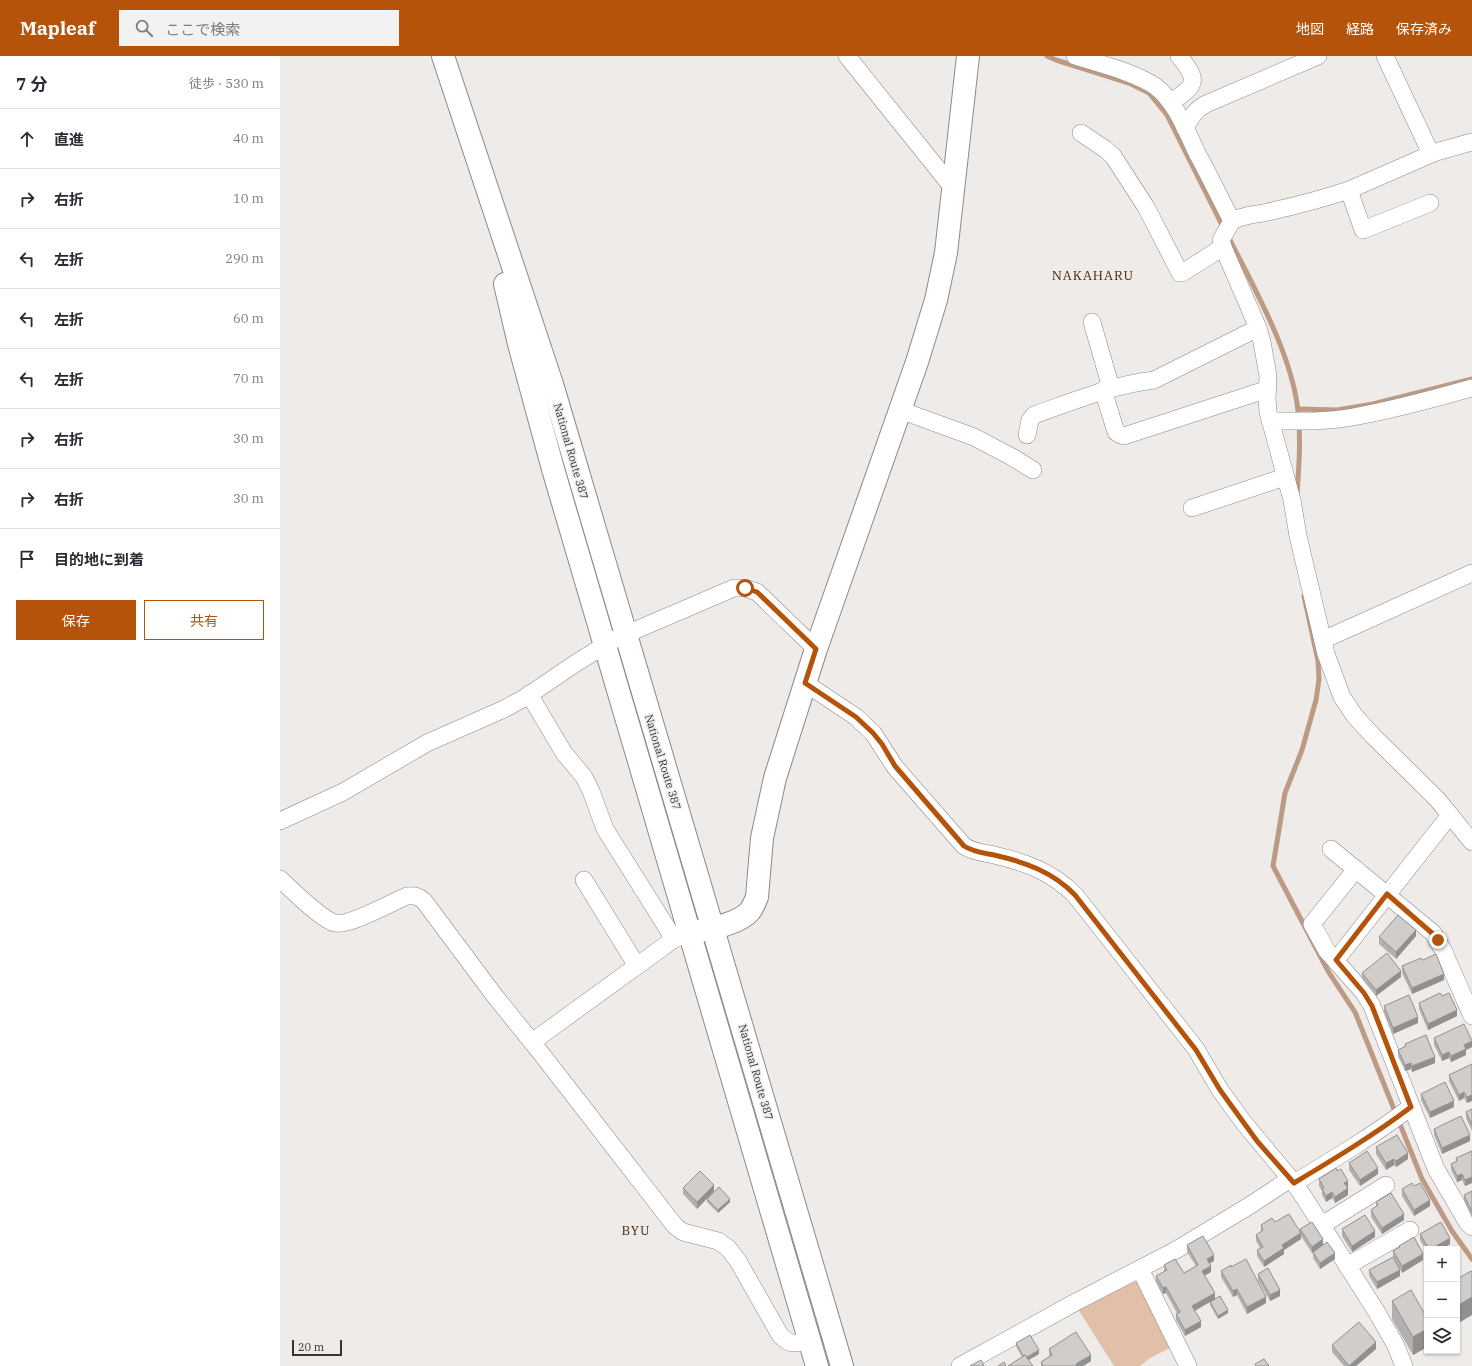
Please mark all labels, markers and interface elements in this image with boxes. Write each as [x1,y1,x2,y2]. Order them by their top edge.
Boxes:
search box [119,10,399,46]
text: Mapleaf [20,16,95,40]
icon: search [133,17,155,39]
text: ここで検索 [165,20,240,39]
text: 地図 [1296,20,1324,38]
text: 経路 [1346,20,1374,38]
text: 保存済み [1396,20,1452,38]
text: 7 分 [16,73,47,95]
text: 徒歩 · 530 m [189,75,264,92]
icon: ahead [16,128,38,150]
text: 直進 [54,130,84,149]
text: 40 m [233,130,264,147]
icon: right [16,188,38,210]
text: 右折 [54,190,84,209]
text: 10 m [233,190,264,207]
icon: left [16,248,38,270]
text: 左折 [54,250,84,269]
text: 290 m [225,250,264,267]
district label: NAKAHARU [1052,267,1134,284]
icon: left [16,308,38,330]
text: 左折 [54,310,84,329]
text: 60 m [233,310,264,327]
icon: left [16,368,38,390]
text: 左折 [54,370,84,389]
text: 70 m [233,370,264,387]
street label: National Route 387 [551,401,591,501]
icon: right [16,428,38,450]
text: 右折 [54,430,84,449]
text: 30 m [233,430,264,447]
icon: right [16,488,38,510]
text: 右折 [54,490,84,509]
text: 30 m [233,490,264,507]
icon: arrive [16,548,38,570]
text: 目的地に到着 [54,550,144,569]
route start [736,579,754,597]
button: 保存 [16,600,136,640]
button: 共有 [144,600,264,640]
street label: National Route 387 [642,713,684,811]
route end [1429,931,1447,949]
street label: National Route 387 [736,1022,776,1122]
district label: BYU [621,1222,651,1239]
map controls [1424,1246,1460,1354]
button: + [1424,1246,1460,1282]
button: − [1424,1282,1460,1318]
button: layers [1424,1318,1460,1354]
scale bar [292,1338,342,1357]
text: 20 m [298,1340,324,1354]

